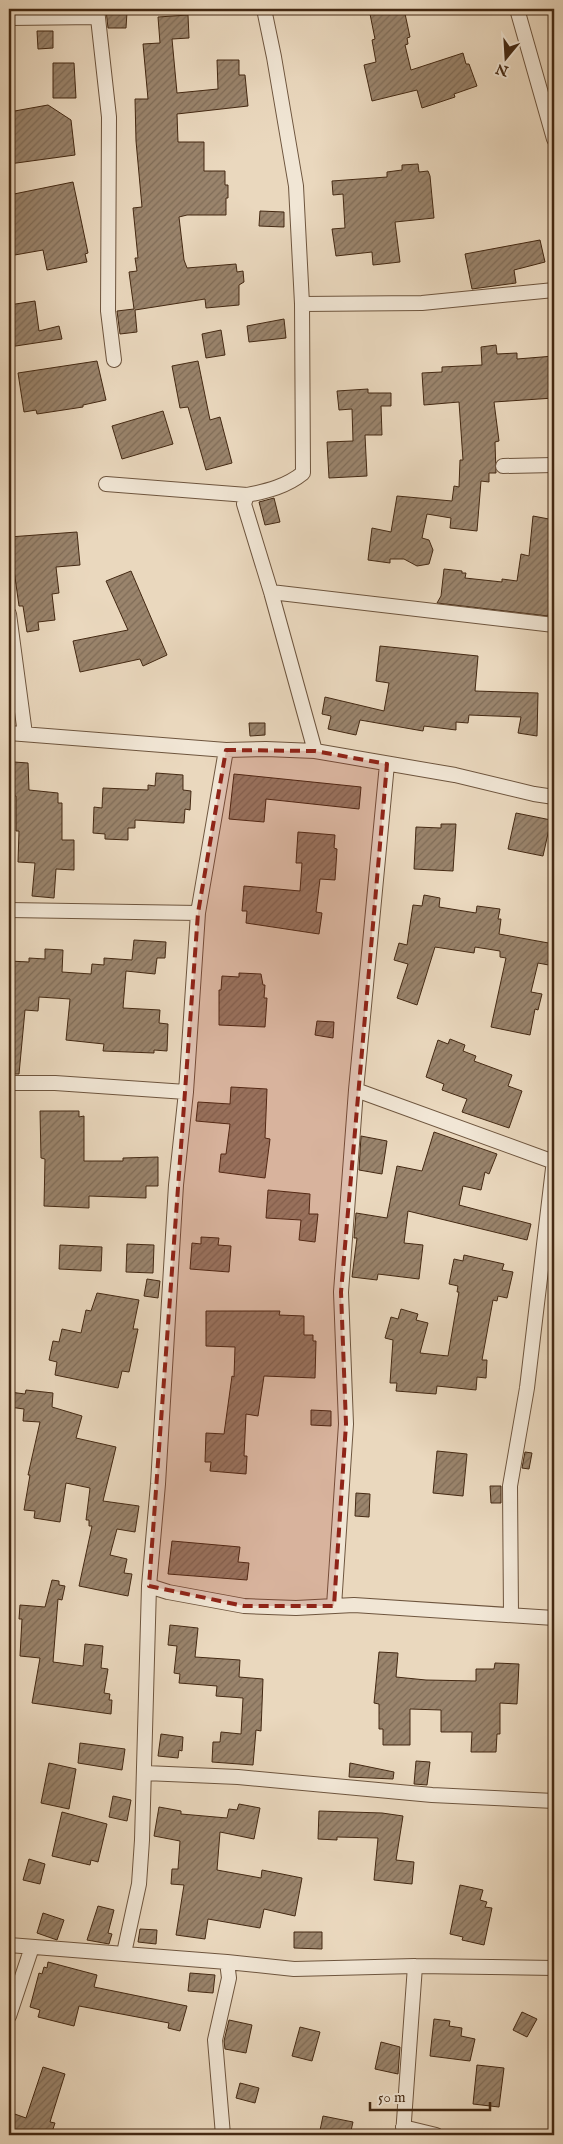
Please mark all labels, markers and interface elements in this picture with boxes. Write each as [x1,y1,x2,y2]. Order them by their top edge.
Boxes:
north arrow [480,32,530,82]
text: N [494,59,512,80]
scale bar [370,2079,490,2111]
text: 50 m [378,2088,406,2107]

